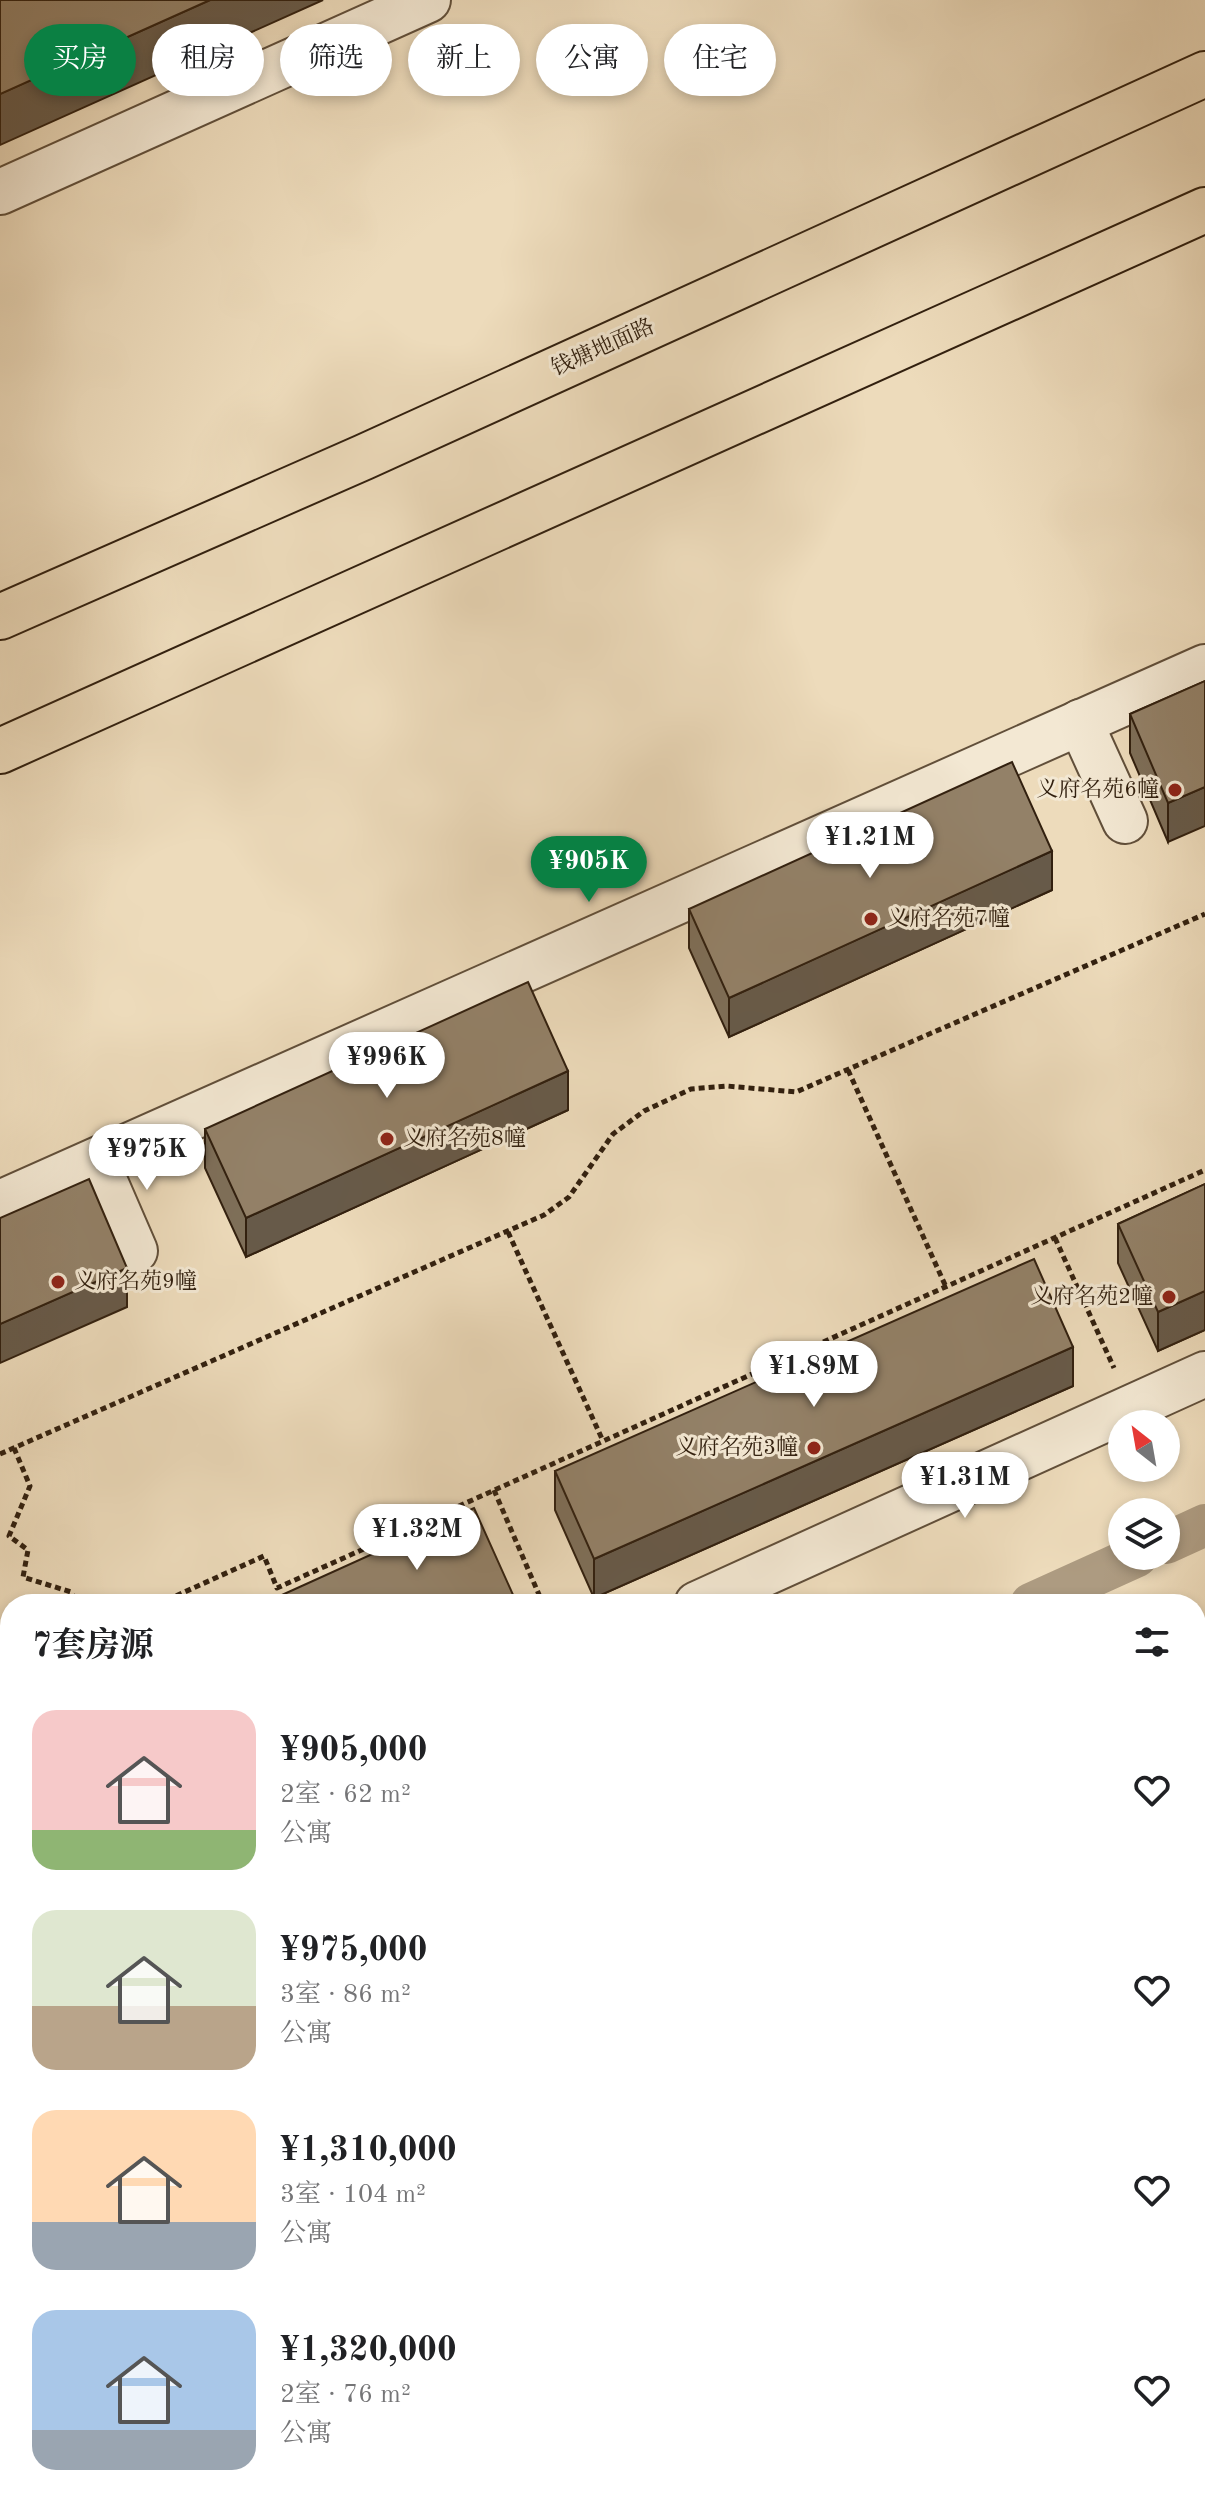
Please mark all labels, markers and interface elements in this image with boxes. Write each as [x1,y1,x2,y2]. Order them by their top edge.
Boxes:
chip: 买房 [24,24,136,96]
chip: 租房 [152,24,264,96]
chip: 筛选 [280,24,392,96]
chip: 新上 [408,24,520,96]
chip: 公寓 [536,24,648,96]
chip: 住宅 [664,24,776,96]
street label: 钱塘地面路 [547,314,658,380]
place label: 义府名苑6幢 [1036,777,1159,801]
marker: 义府名苑6幢 [1166,781,1184,799]
pin: ¥1.21M [805,812,935,880]
text: ¥1.21M [825,825,915,851]
pin: ¥905K [533,836,645,904]
text: ¥905K [549,849,629,875]
place label: 义府名苑7幢 [887,906,1010,930]
marker: 义府名苑7幢 [862,910,880,928]
pin: ¥996K [331,1032,443,1100]
text: ¥996K [347,1045,427,1071]
pin: ¥975K [91,1124,203,1192]
place label: 义府名苑8幢 [403,1126,526,1150]
marker: 义府名苑8幢 [378,1130,396,1148]
text: ¥975K [107,1137,187,1163]
place label: 义府名苑9幢 [74,1269,197,1293]
marker: 义府名苑9幢 [49,1273,67,1291]
place label: 义府名苑2幢 [1030,1284,1153,1308]
marker: 义府名苑2幢 [1160,1288,1178,1306]
pin: ¥1.89M [749,1341,879,1409]
text: ¥1.89M [769,1354,859,1380]
north arrow [1108,1410,1180,1482]
map controls [1108,1410,1180,1570]
place label: 义府名苑3幢 [675,1435,798,1459]
marker: 义府名苑3幢 [805,1439,823,1457]
pin: ¥1.31M [900,1452,1030,1520]
text: ¥1.31M [920,1465,1010,1491]
button: layers [1108,1498,1180,1570]
pin: ¥1.32M [352,1504,482,1572]
text: ¥1.32M [372,1517,462,1543]
icon: filters [1130,1620,1174,1664]
text: 7套房源 [32,1630,154,1664]
text: ¥905,000 [280,1734,428,1768]
icon: home [96,1742,192,1838]
icon: heart [1130,1768,1174,1812]
text: 2室 · 62 m² [280,1782,411,1808]
text: 公寓 [280,1821,332,1847]
text: ¥975,000 [280,1934,428,1968]
icon: home [96,1942,192,2038]
icon: heart [1130,1968,1174,2012]
text: 3室 · 86 m² [280,1982,411,2008]
text: 公寓 [280,2021,332,2047]
text: ¥1,310,000 [280,2134,457,2168]
icon: home [96,2142,192,2238]
icon: heart [1130,2168,1174,2212]
text: 3室 · 104 m² [280,2182,426,2208]
text: 公寓 [280,2221,332,2247]
text: ¥1,320,000 [280,2334,457,2368]
icon: home [96,2342,192,2438]
icon: heart [1130,2368,1174,2412]
text: 2室 · 76 m² [280,2382,411,2408]
text: 公寓 [280,2421,332,2447]

